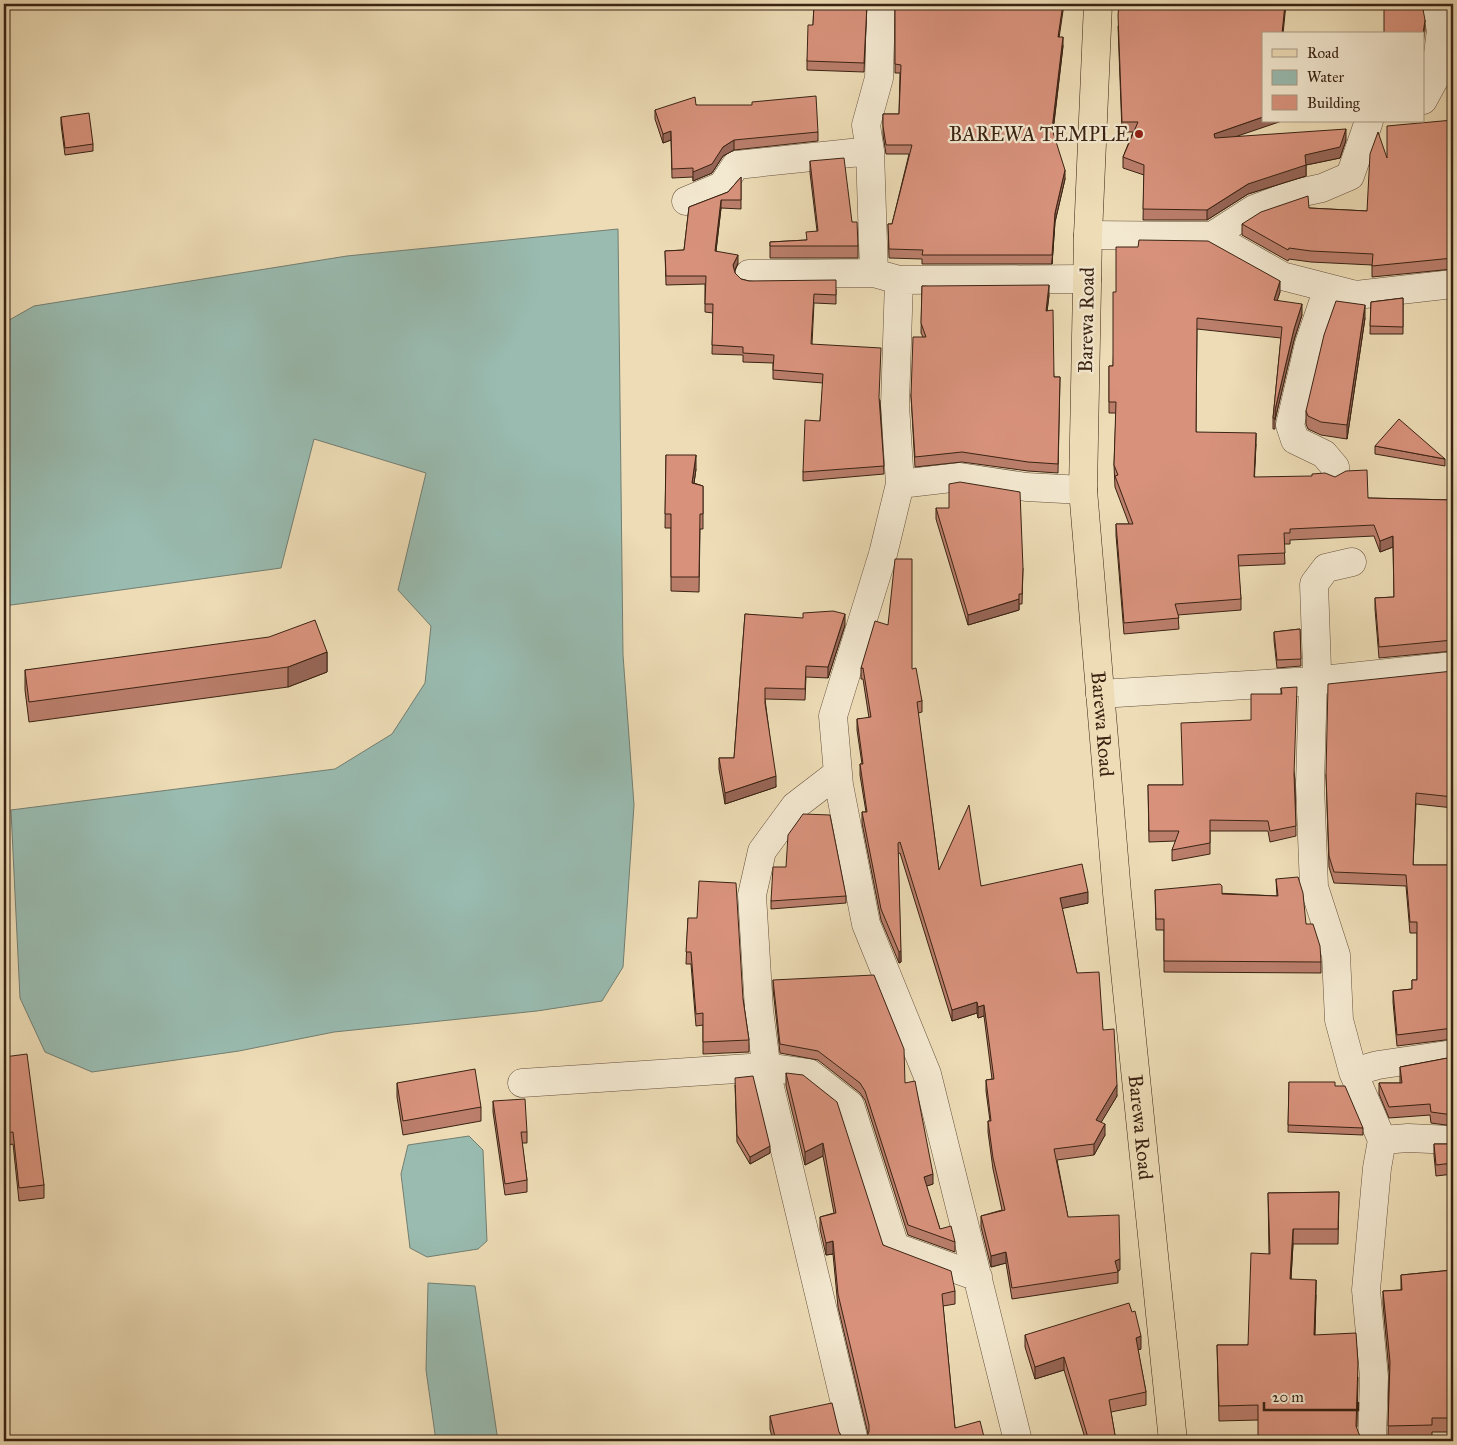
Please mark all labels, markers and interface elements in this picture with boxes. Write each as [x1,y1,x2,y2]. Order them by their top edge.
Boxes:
legend [1262,32,1424,122]
text: Road [1307,44,1339,62]
text: Water [1307,68,1344,86]
text: Building [1307,94,1361,112]
place label: BAREWA TEMPLE [949,122,1129,146]
marker: BAREWA TEMPLE [1133,128,1145,140]
street label: Barewa Road [1073,267,1099,373]
street label: Barewa Road [1086,670,1119,778]
street label: Barewa Road [1124,1073,1158,1181]
scale bar [1264,1380,1358,1412]
text: 20 m [1272,1388,1304,1406]

